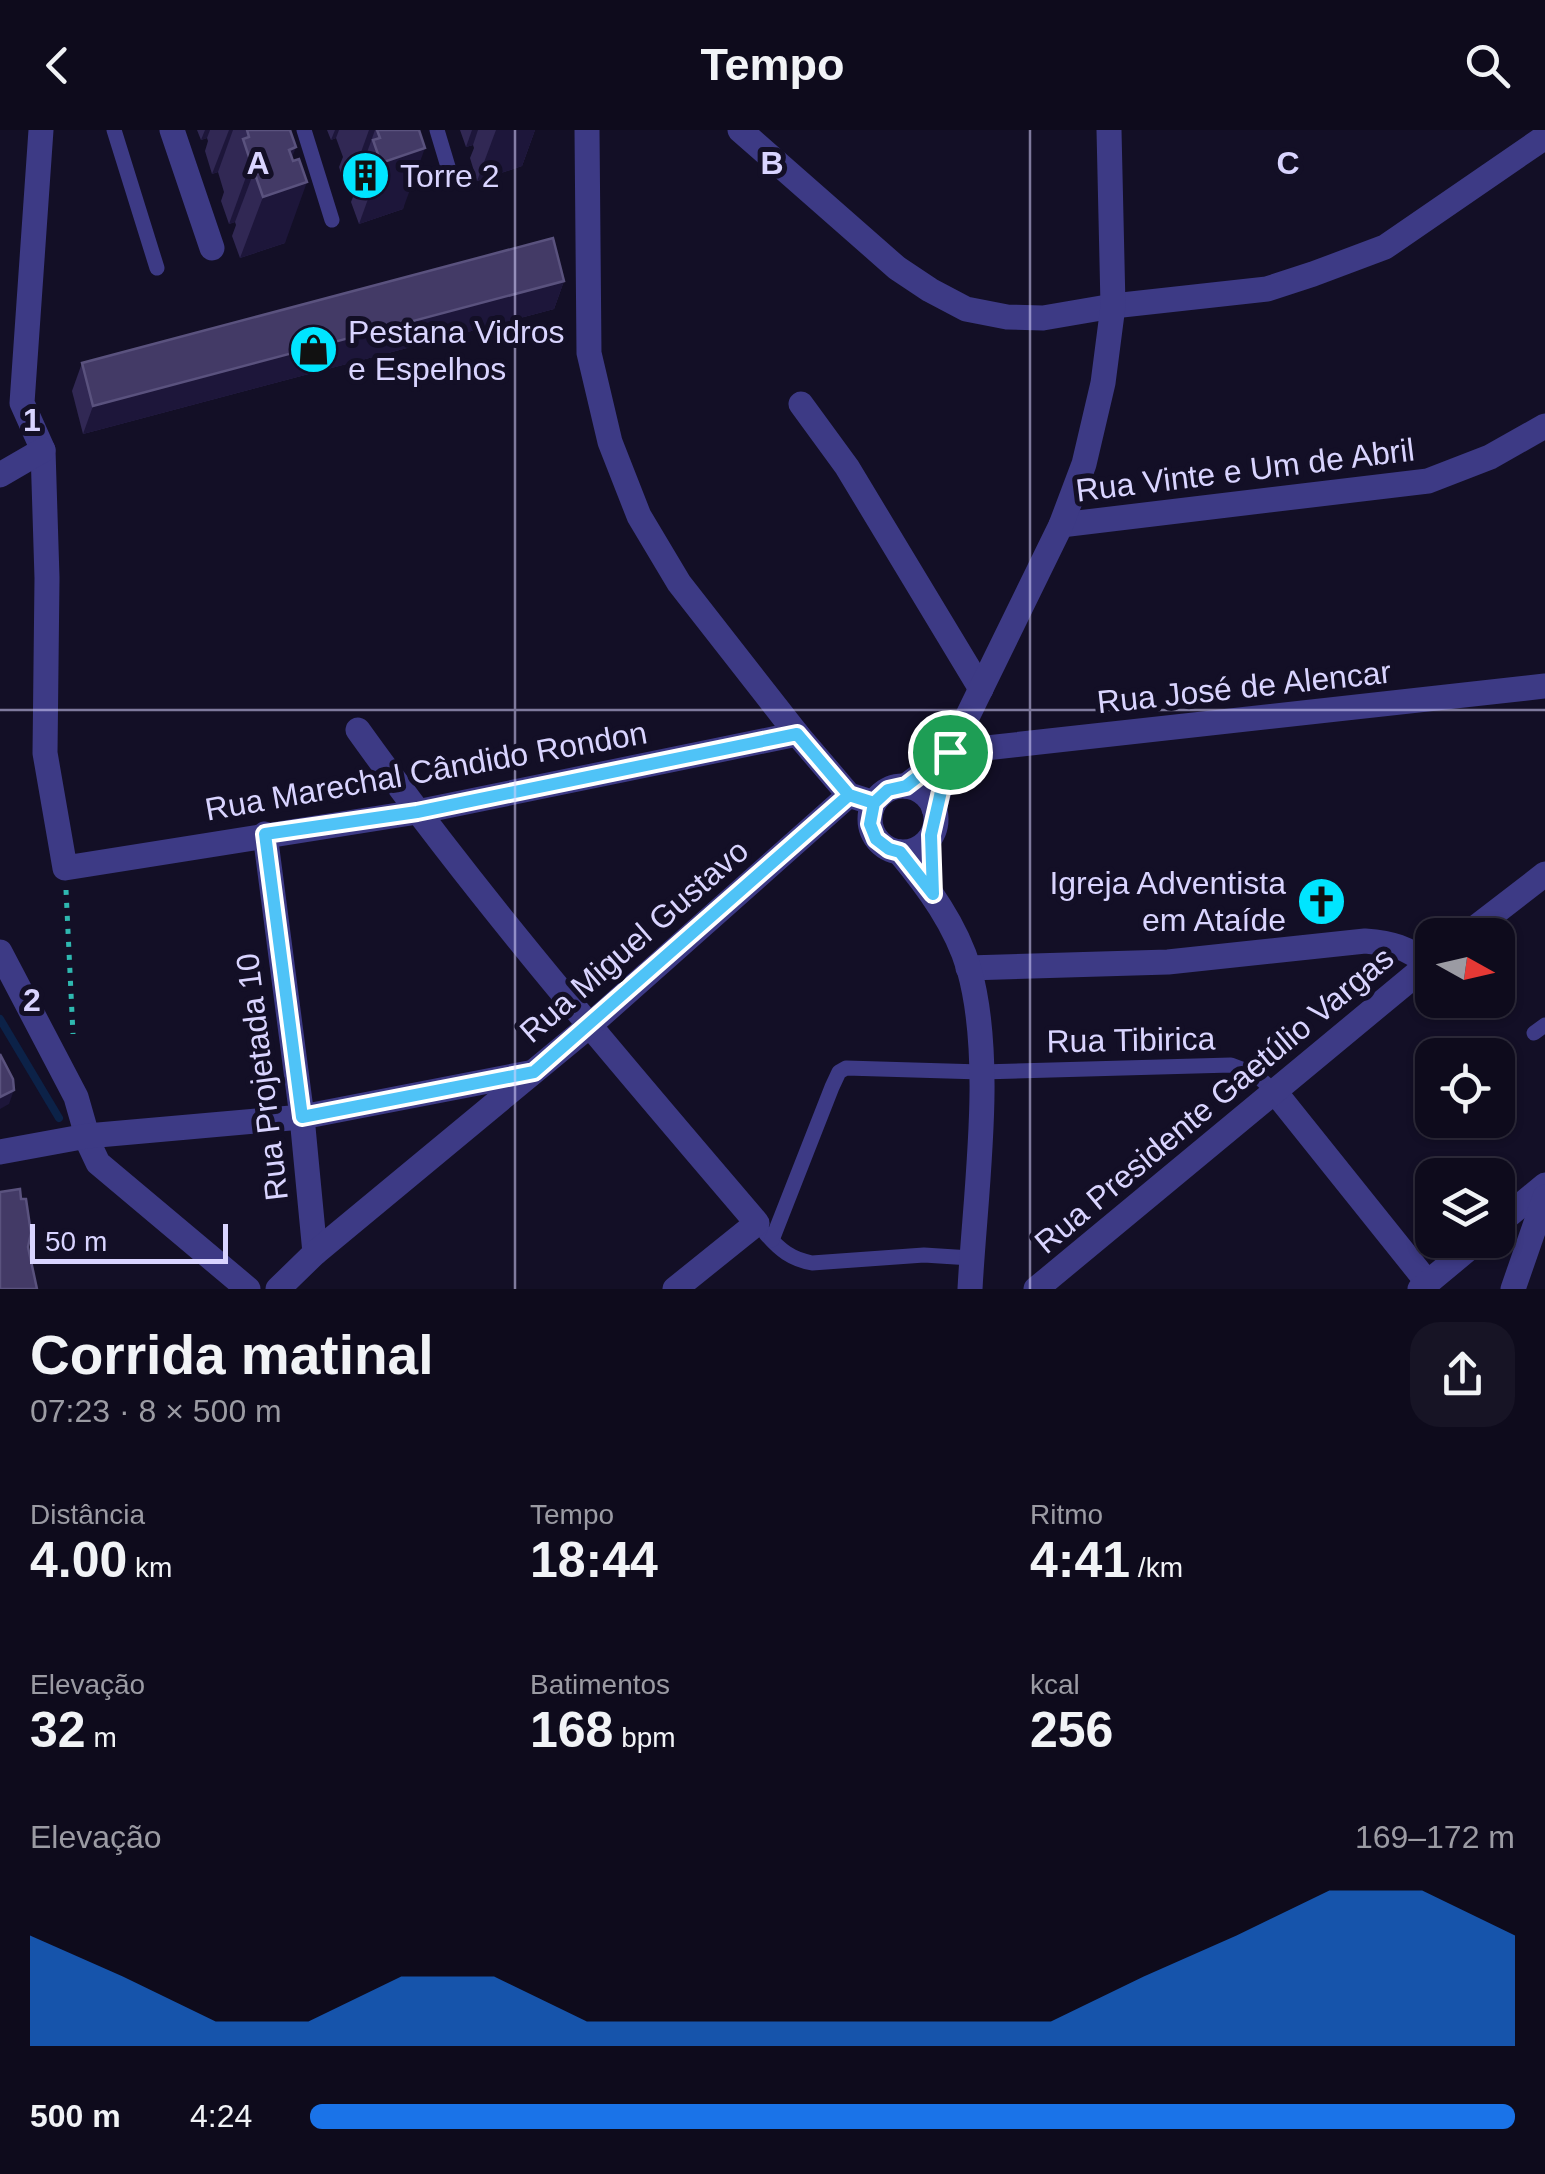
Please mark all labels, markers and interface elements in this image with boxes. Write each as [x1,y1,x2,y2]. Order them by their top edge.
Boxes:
icon: back [30,38,85,93]
icon: search [1460,38,1515,93]
text: Tempo [700,39,845,90]
text: A [246,145,270,181]
text: B [760,145,784,181]
text: C [1276,145,1300,181]
building icon: Torre 2 [339,150,391,202]
place label: Torre 2 [400,158,500,194]
place label: Pestana Vidros e Espelhos [348,314,564,387]
shop icon: Pestana Vidros e Espelhos [287,324,339,376]
text: 1 [23,402,41,438]
street label: Rua Vinte e Um de Abril [1074,431,1416,509]
street label: Rua José de Alencar [1095,654,1393,720]
pin [908,710,993,795]
street label: Rua Marechal Cândido Rondon [202,714,650,828]
icon: arrive [923,725,978,780]
street label: Rua Miguel Gustavo [513,832,755,1050]
place label: Igreja Adventista em Ataíde [1049,865,1286,938]
church icon: Igreja Adventista em Ataíde [1295,875,1347,927]
north arrow [1415,918,1515,1018]
map controls [1415,918,1515,1258]
street label: Rua Presidente Gaetúlio Vargas [1028,939,1400,1261]
street label: Rua Projetada 10 [229,951,295,1203]
text: 2 [23,982,41,1018]
street label: Rua Tibirica [1046,1021,1216,1059]
button: locate [1415,1038,1515,1138]
button: layers [1415,1158,1515,1258]
scale bar [30,1219,228,1264]
text: 50 m [45,1226,107,1257]
button: share [1410,1322,1515,1427]
text: Corrida matinal [30,1324,433,1386]
text: 07:23 · 8 × 500 m [30,1393,282,1429]
text: Distância [30,1499,145,1530]
text: Tempo [530,1499,614,1530]
text: Ritmo [1030,1499,1103,1530]
text: 4.00 [30,1532,127,1588]
text: 18:44 [530,1532,658,1588]
text: 4:41 [1030,1532,1130,1588]
text: km [127,1552,172,1583]
text: /km [1130,1552,1183,1583]
text: Elevação [30,1669,145,1700]
text: Batimentos [530,1669,670,1700]
text: kcal [1030,1669,1080,1700]
text: 32 [30,1702,86,1758]
text: 168 [530,1702,613,1758]
text: 256 [1030,1702,1113,1758]
text: m [86,1722,117,1753]
text: bpm [613,1722,676,1753]
text: Elevação [30,1819,162,1855]
text: 169–172 m [1355,1819,1515,1855]
text: 500 m [30,2098,121,2134]
text: 4:24 [190,2098,252,2134]

